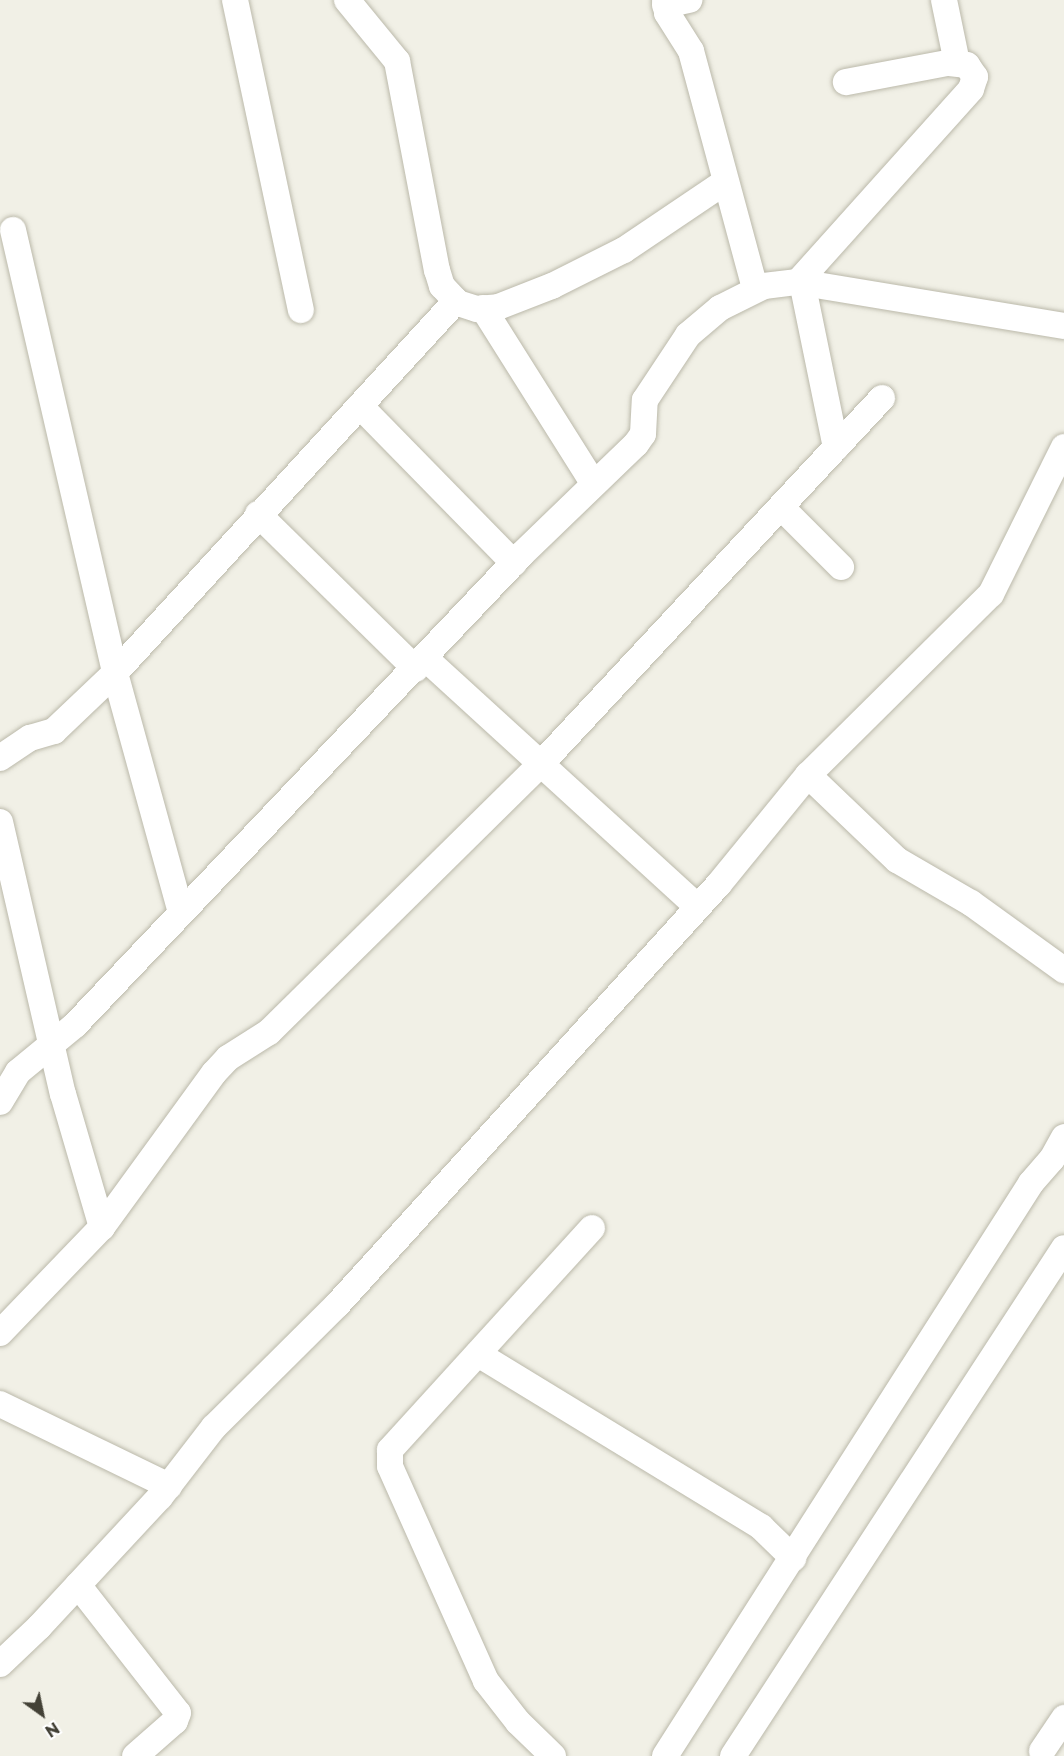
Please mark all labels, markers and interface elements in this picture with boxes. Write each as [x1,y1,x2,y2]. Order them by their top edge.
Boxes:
north arrow [12,1684,72,1744]
text: N [41,1718,63,1741]

